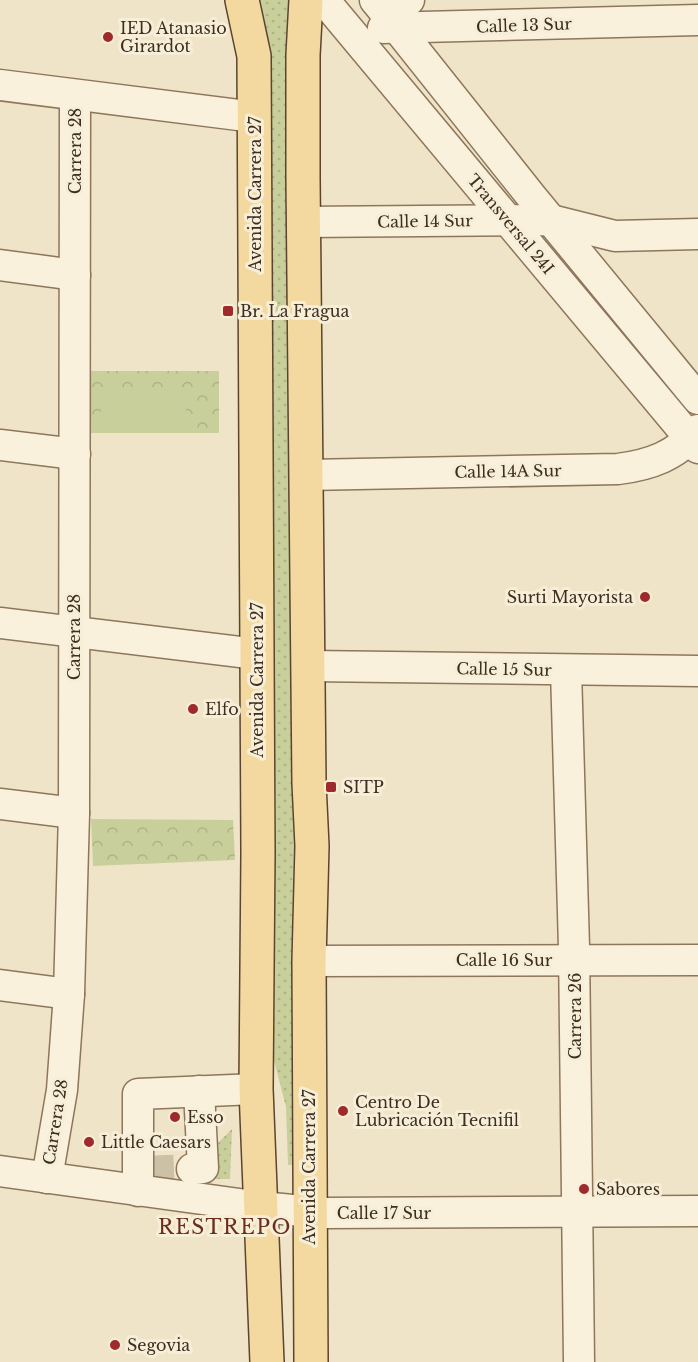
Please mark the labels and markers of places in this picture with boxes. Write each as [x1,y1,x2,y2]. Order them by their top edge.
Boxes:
place label: IED Atanasio Girardot [120,18,227,56]
marker: IED Atanasio Girardot [101,30,115,44]
place label: Br. La Fragua [240,301,349,321]
marker: Br. La Fragua [221,304,235,318]
place label: Surti Mayorista [507,587,633,607]
marker: Surti Mayorista [638,590,652,604]
place label: Elfo [205,699,239,719]
marker: Elfo [186,702,200,716]
place label: SITP [343,777,384,797]
marker: SITP [324,780,338,794]
place label: Centro De Lubricación Tecnifil [355,1092,519,1130]
marker: Centro De Lubricación Tecnifil [336,1104,350,1118]
place label: Esso [187,1107,224,1127]
marker: Esso [168,1110,182,1124]
place label: Little Caesars [101,1132,211,1152]
marker: Little Caesars [82,1135,96,1149]
place label: Sabores [596,1179,660,1199]
marker: Sabores [577,1182,591,1196]
place label: Segovia [127,1335,190,1355]
marker: Segovia [108,1338,122,1352]

